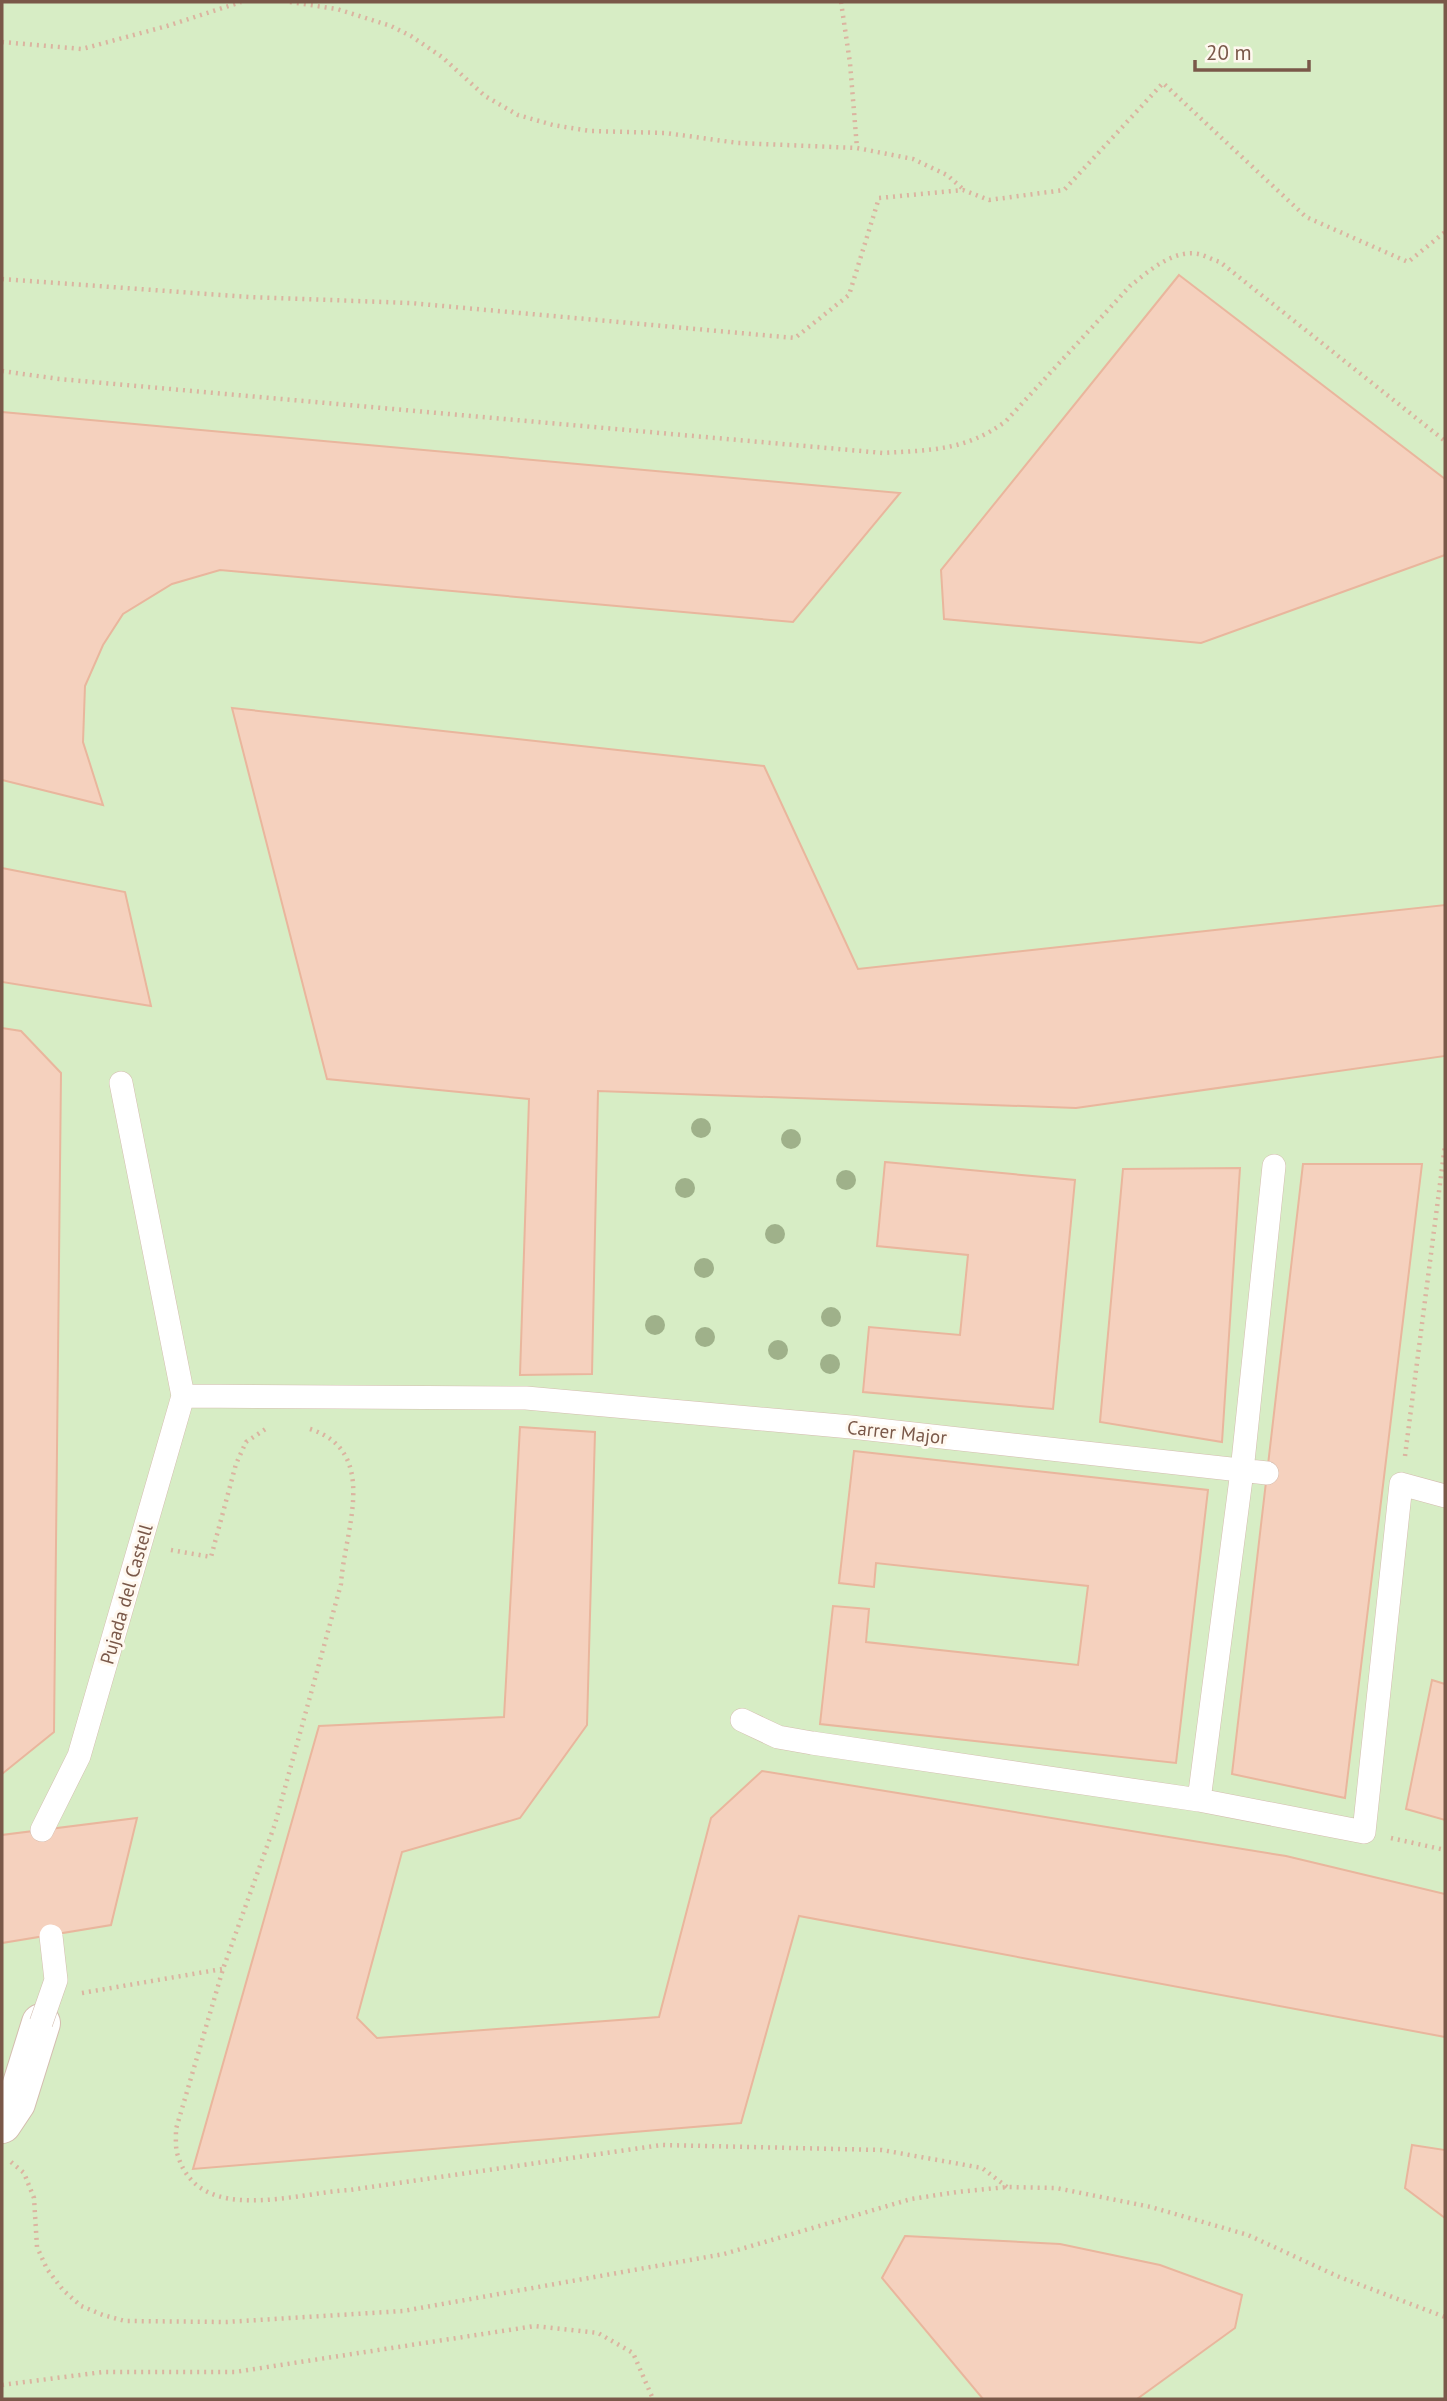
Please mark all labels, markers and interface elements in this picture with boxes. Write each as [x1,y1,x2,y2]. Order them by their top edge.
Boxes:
scale bar [1195,28,1309,72]
text: 20 m [1206,39,1252,66]
street label: Carrer Major [846,1415,949,1449]
street label: Pujada del Castell [95,1521,158,1667]

